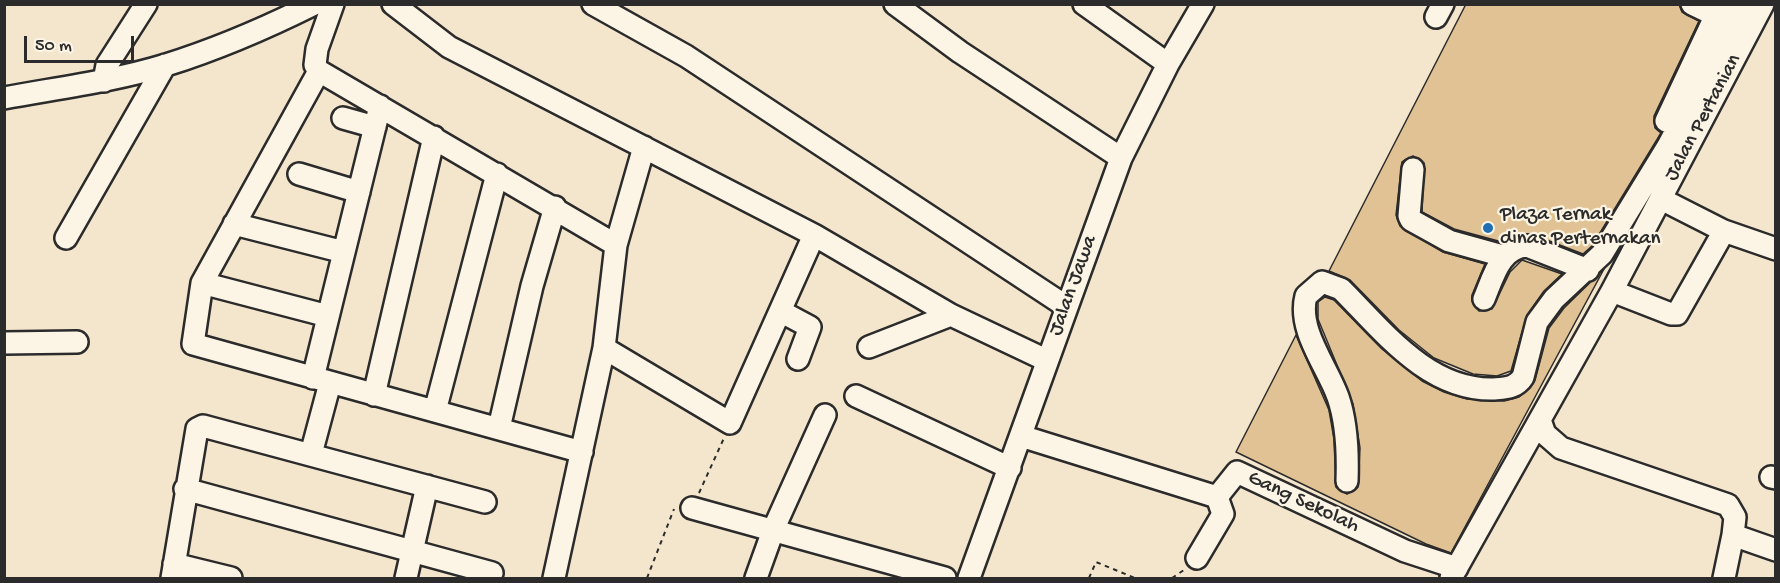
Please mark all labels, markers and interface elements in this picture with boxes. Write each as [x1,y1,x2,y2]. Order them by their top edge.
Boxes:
scale bar [27,24,136,62]
text: 50 m [35,36,72,57]
street label: Jalan Pertanian [1660,50,1748,186]
place label: Plaza Ternak dinas Perternakan [1500,203,1661,253]
marker: Plaza Ternak dinas Perternakan [1481,221,1495,235]
street label: Jalan Jawa [1044,232,1104,340]
street label: Gang Sekolah [1243,466,1363,540]

